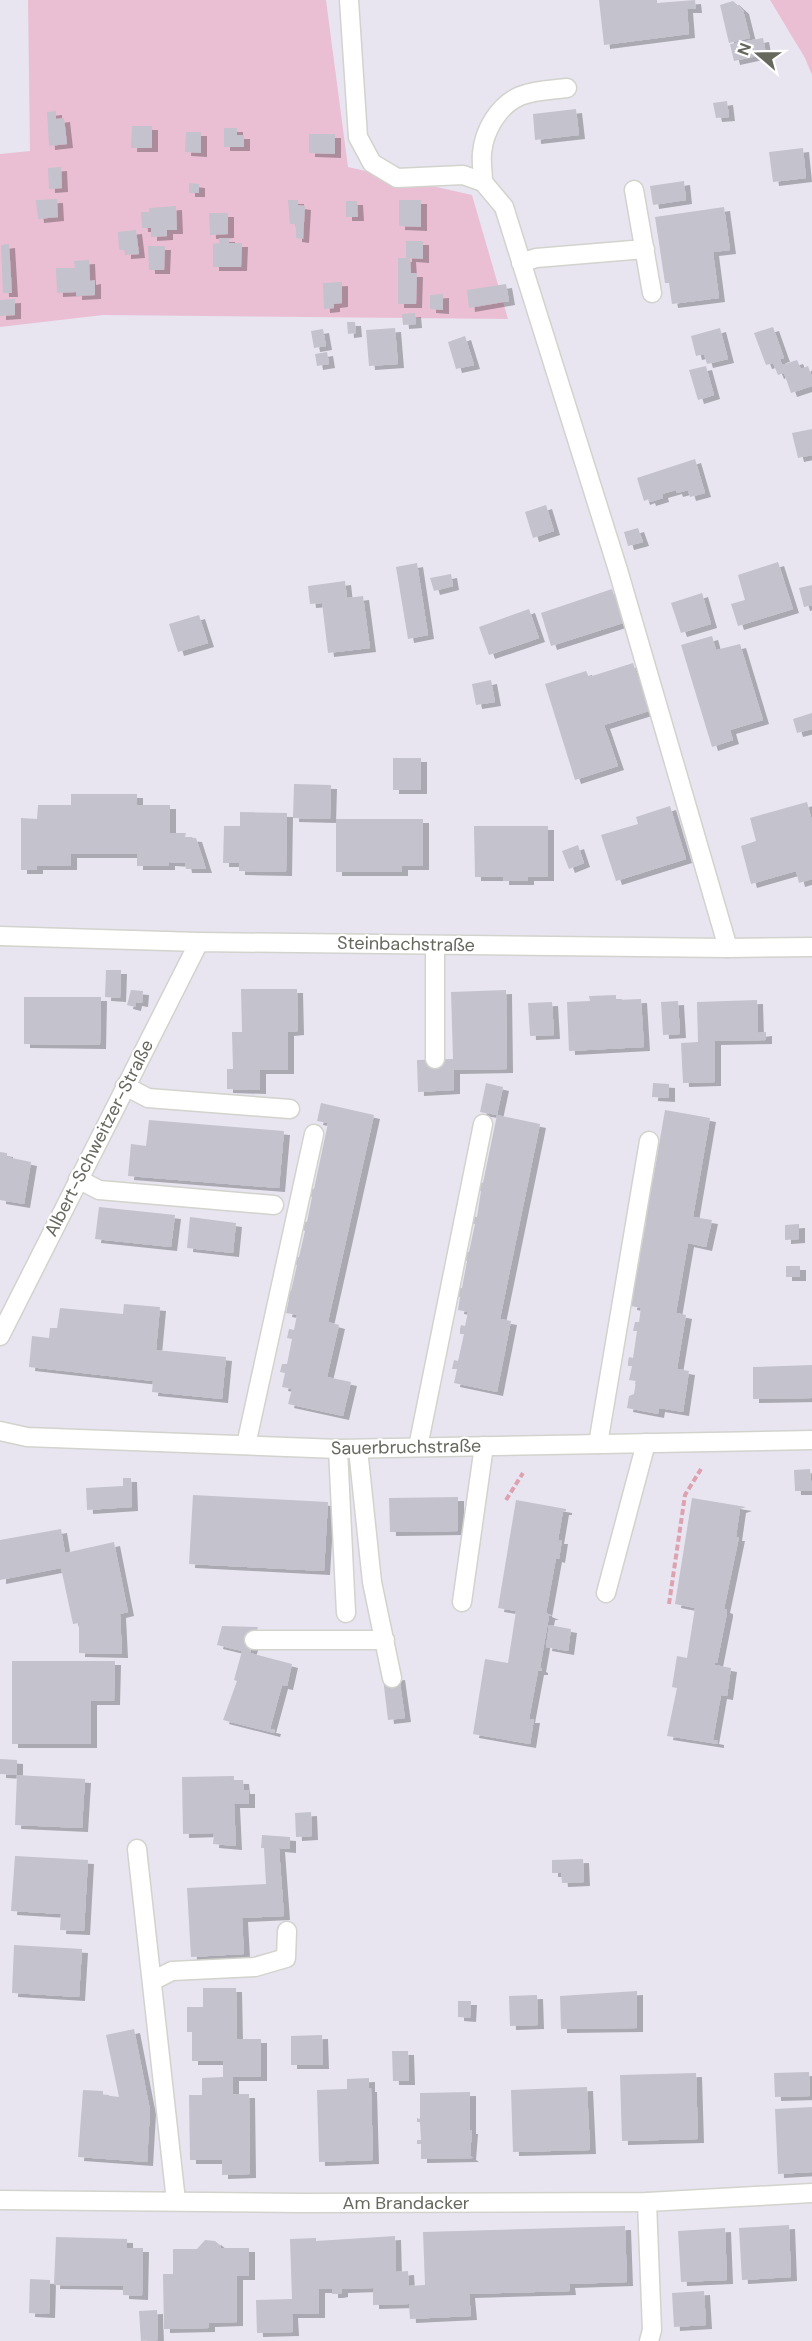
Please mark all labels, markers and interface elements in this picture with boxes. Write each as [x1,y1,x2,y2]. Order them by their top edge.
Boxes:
north arrow [728,24,788,84]
text: N [733,40,756,58]
street label: Steinbachstraße [337,931,475,957]
street label: Albert-Schweitzer-Straße [39,1036,159,1240]
street label: Sauerbruchstraße [331,1434,481,1460]
street label: Am Brandacker [342,2191,470,2215]

